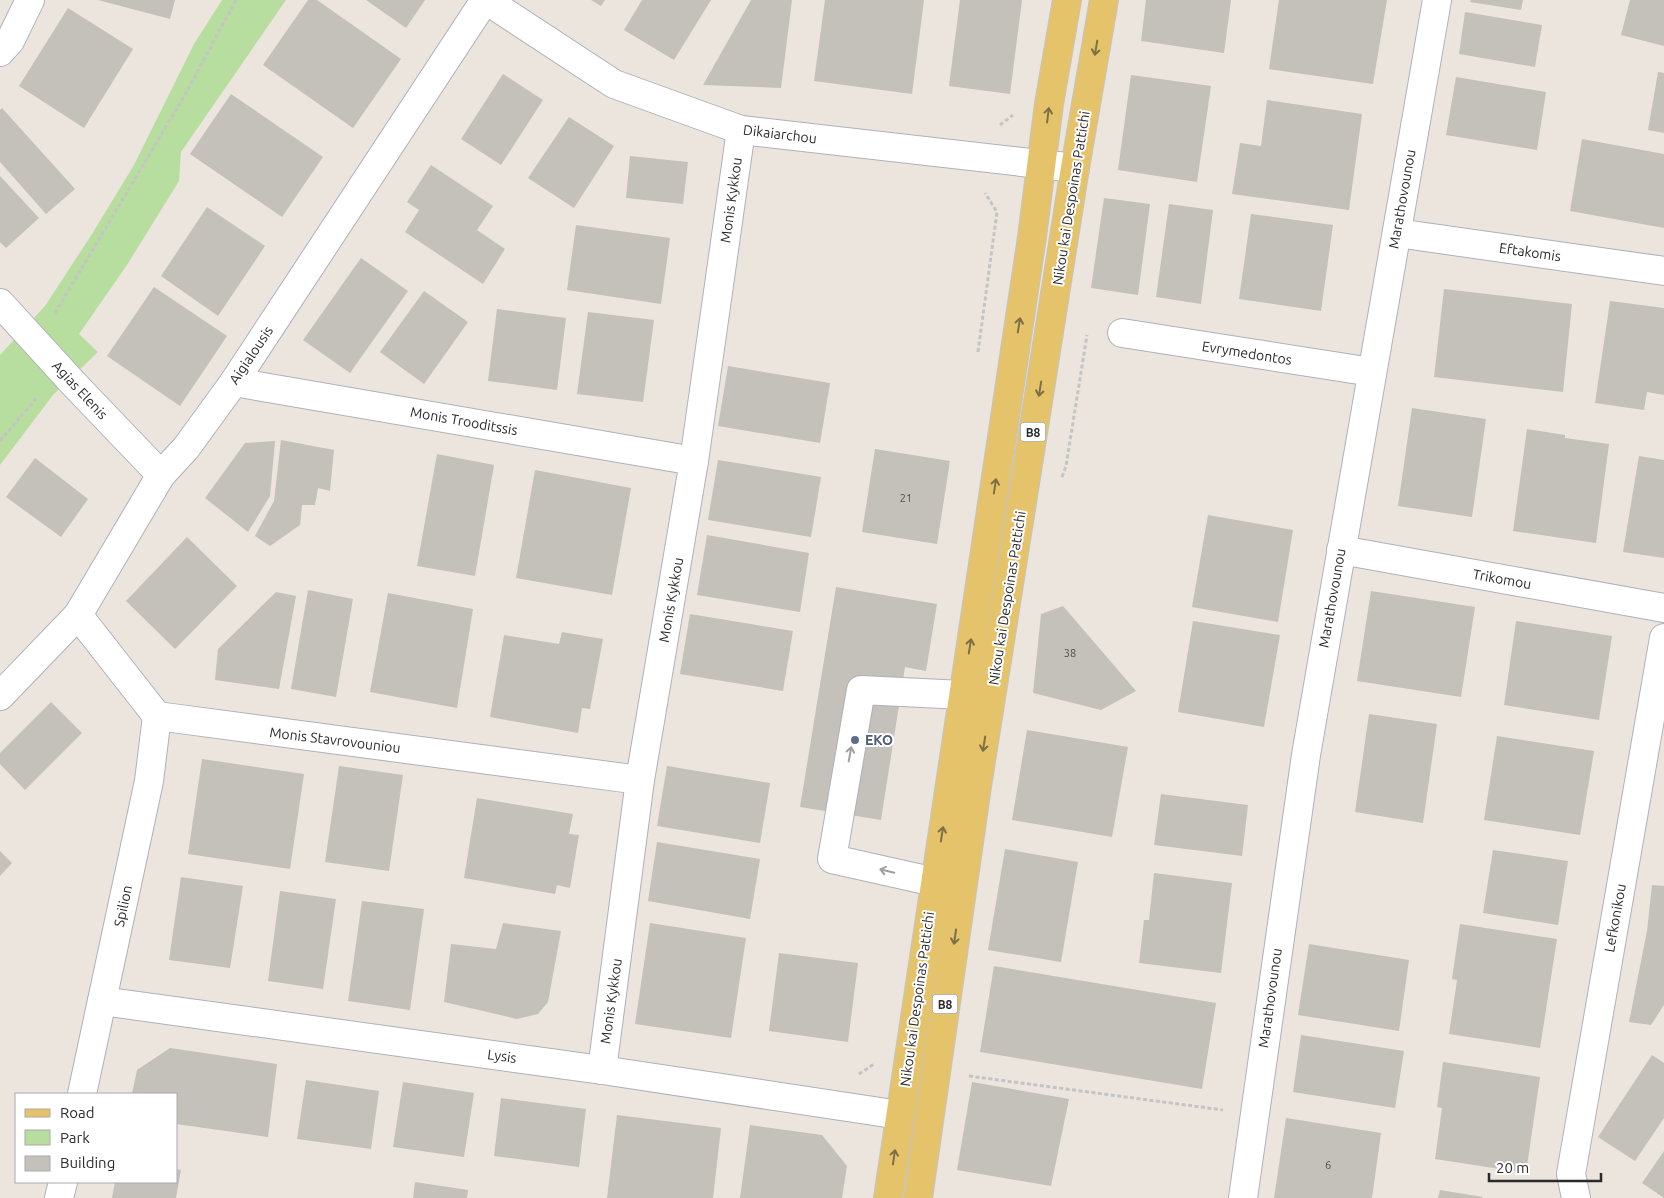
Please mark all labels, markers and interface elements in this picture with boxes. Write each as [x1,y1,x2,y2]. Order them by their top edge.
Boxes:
one-way arrow [1090,40,1100,56]
one-way arrow [1043,108,1053,124]
street label: Nikou kai Despoinas Pattichi [1049,110,1093,286]
street label: Dikaiarchou [742,122,818,146]
street label: Marathovounou [1385,148,1419,250]
street label: Monis Kykkou [717,156,745,244]
street label: Eftakomis [1498,240,1562,264]
one-way arrow [1014,317,1024,333]
street label: Aigialousis [226,323,276,387]
street label: Evrymedontos [1201,338,1293,368]
street label: Agias Elenis [49,358,111,422]
one-way arrow [1035,380,1045,396]
street label: Monis Trooditssis [409,404,519,438]
road number: B8 [1020,422,1046,442]
one-way arrow [990,478,1000,494]
house number: 21 [900,492,912,504]
street label: Nikou kai Despoinas Pattichi [985,510,1029,686]
street label: Marathovounou [1315,547,1349,649]
street label: Monis Kykkou [656,556,686,644]
street label: Trikomou [1471,566,1533,592]
one-way arrow [966,639,976,655]
house number: 38 [1064,647,1076,659]
street label: Monis Stavrovouniou [269,724,401,756]
place label: EKO [865,732,893,748]
marker: EKO [849,734,861,746]
one-way arrow [979,736,989,752]
one-way arrow [845,747,855,763]
one-way arrow [938,827,948,843]
one-way arrow [880,866,896,875]
street label: Lefkonikou [1601,882,1629,954]
street label: Spilion [111,884,135,928]
street label: Nikou kai Despoinas Pattichi [897,911,937,1087]
one-way arrow [949,928,959,944]
street label: Marathovounou [1255,947,1285,1049]
street label: Monis Kykkou [597,957,625,1045]
road number: B8 [932,994,958,1014]
street label: Lysis [486,1046,518,1066]
legend [15,1093,178,1183]
text: Road [60,1104,95,1121]
text: Park [60,1129,90,1146]
one-way arrow [890,1149,900,1165]
scale bar [1489,1150,1602,1182]
text: Building [60,1154,115,1171]
house number: 6 [1325,1159,1331,1171]
text: 20 m [1496,1159,1529,1176]

